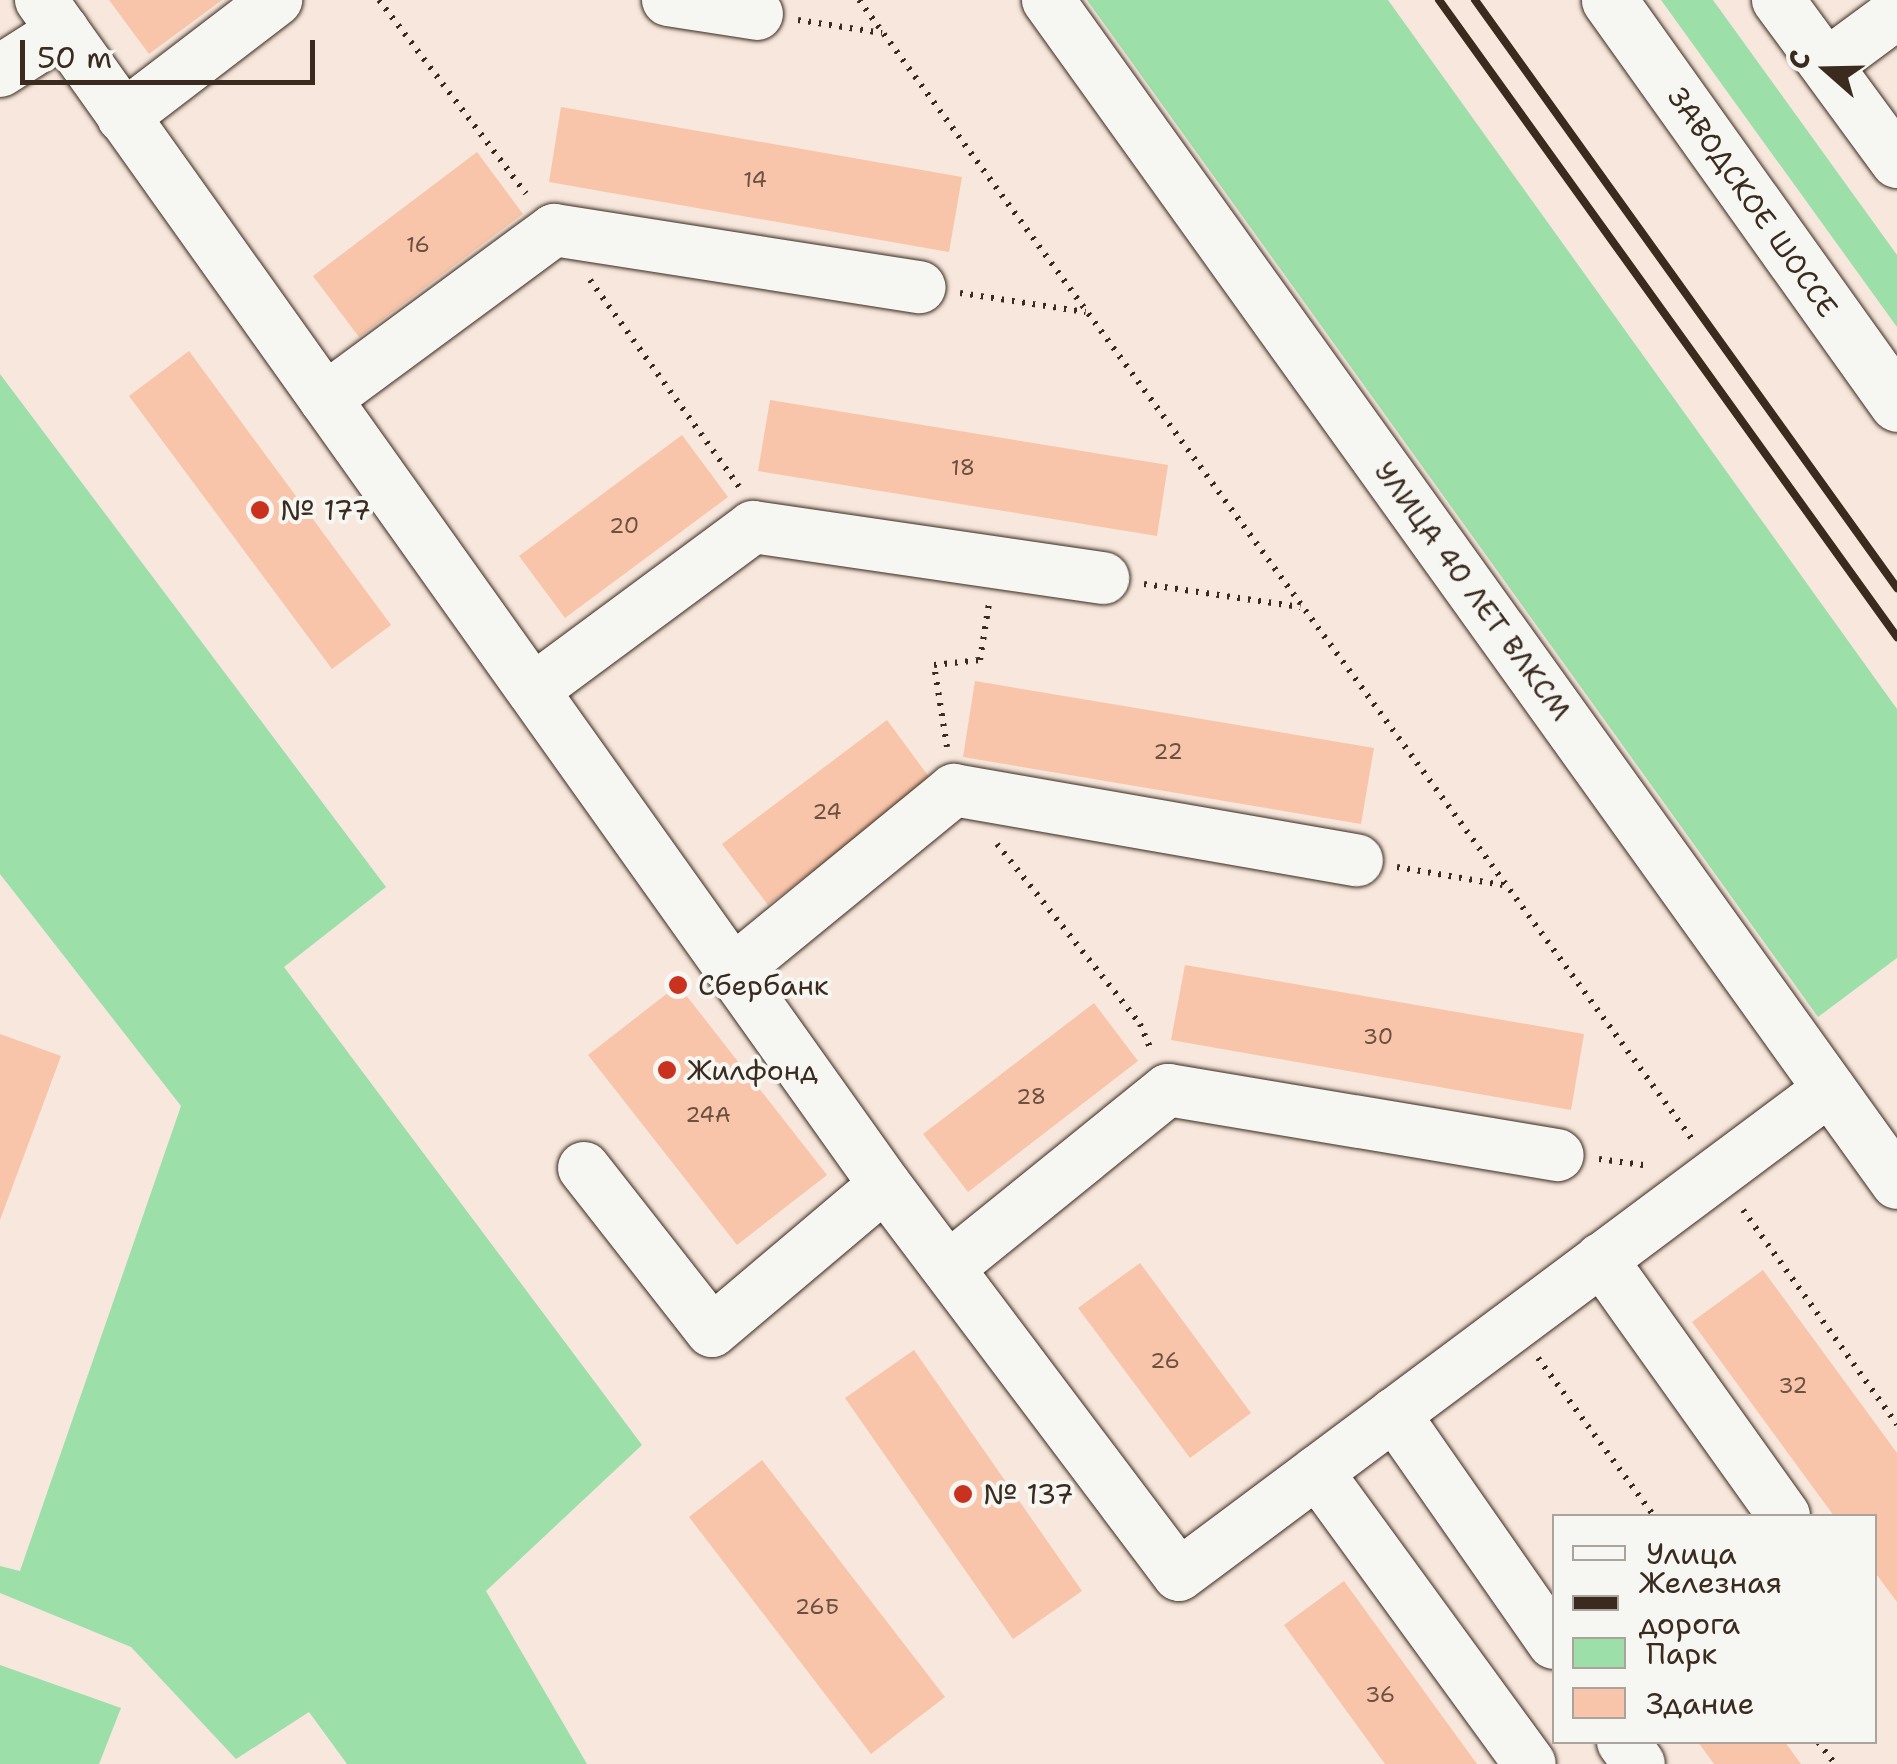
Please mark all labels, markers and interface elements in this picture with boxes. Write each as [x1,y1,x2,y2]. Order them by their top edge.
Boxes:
scale bar [25,20,320,82]
north arrow [1777,20,1877,120]
text: 50 m [37,37,112,78]
text: С [1778,45,1820,74]
street label: ЗАВОДСКОЕ ШОССЕ [1661,81,1845,323]
house number: 14 [743,167,767,193]
house number: 16 [406,232,430,258]
house number: 18 [951,455,975,481]
street label: УЛИЦА 40 ЛЕТ ВЛКСМ [1368,455,1578,727]
place label: № 177 [280,493,371,527]
marker: № 177 [249,499,271,521]
house number: 20 [609,513,639,539]
house number: 22 [1153,739,1183,765]
house number: 24 [812,799,842,825]
place label: Сбербанк [698,968,829,1002]
marker: Сбербанк [667,974,689,996]
house number: 30 [1363,1024,1393,1050]
place label: Жилфонд [687,1053,818,1087]
marker: Жилфонд [656,1059,678,1081]
house number: 28 [1016,1084,1046,1110]
house number: 24А [685,1102,731,1128]
house number: 26 [1150,1348,1180,1374]
house number: 32 [1778,1373,1808,1399]
place label: № 137 [983,1477,1074,1511]
marker: № 137 [952,1483,974,1505]
legend [1552,1514,1877,1744]
text: Улица [1646,1533,1737,1574]
text: Железная дорога [1639,1562,1782,1644]
house number: 26Б [795,1594,839,1620]
text: Парк [1646,1633,1717,1674]
house number: 36 [1365,1682,1395,1708]
text: Здание [1646,1683,1755,1724]

